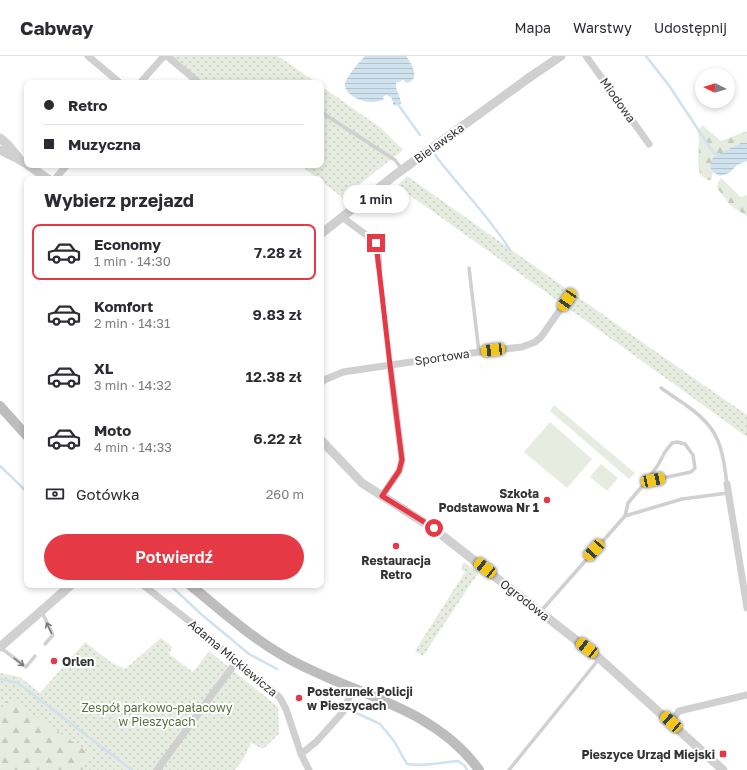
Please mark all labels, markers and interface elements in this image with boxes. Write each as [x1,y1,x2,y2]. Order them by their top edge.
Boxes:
text: Cabway [20,16,94,39]
text: Mapa [515,19,551,36]
text: Warstwy [573,19,632,36]
text: Udostępnij [654,19,727,36]
north arrow [695,68,735,108]
map controls [695,68,735,108]
street label: Miodowa [597,75,639,125]
text: Retro [68,96,108,114]
street label: Bielawska [411,120,467,166]
text: Muzyczna [68,135,141,153]
callout: 1 min [343,185,409,213]
text: Wybierz przejazd [44,189,194,211]
text: 1 min [360,191,392,207]
icon: car [46,234,82,270]
route end [367,234,385,252]
text: Economy [94,235,161,253]
text: 7.28 zł [254,243,302,261]
text: 1 min · 14:30 [94,253,171,269]
car [555,287,579,313]
icon: car [46,296,82,332]
text: Komfort [94,297,153,315]
text: 9.83 zł [253,305,302,323]
text: 2 min · 14:31 [94,315,170,331]
car [480,343,506,357]
street label: Sportowa [414,346,470,368]
icon: car [46,358,82,394]
text: XL [94,359,113,377]
text: 12.38 zł [245,367,302,385]
text: 3 min · 14:32 [94,377,172,393]
icon: car [46,420,82,456]
text: Moto [94,421,131,439]
text: 6.22 zł [253,429,302,447]
text: 4 min · 14:33 [94,439,172,455]
car [640,472,666,488]
icon: cash [44,483,66,505]
text: Gotówka [76,485,139,503]
text: 260 m [266,486,304,502]
place label: Szkoła Podstawowa Nr 1 [439,486,539,515]
marker: Szkoła Podstawowa Nr 1 [542,495,552,505]
route start [425,519,443,537]
button: Potwierdź [44,534,304,580]
car [582,537,606,563]
marker: Restauracja Retro [391,541,401,551]
place label: Restauracja Retro [361,553,431,582]
car [472,556,498,580]
street label: Ogrodowa [497,576,553,624]
street label: Adama Mickiewicza [185,616,281,700]
one-way arrow [45,623,52,635]
car [574,636,600,660]
place label: Orlen [62,654,94,669]
marker: Orlen [49,656,59,666]
one-way arrow [13,657,24,666]
place label: Posterunek Policji w Pieszycach [307,684,413,713]
marker: Posterunek Policji w Pieszycach [294,693,304,703]
park label: Zespół parkowo-pałacowy w Pieszycach [81,700,233,729]
car [658,710,684,734]
place label: Pieszyce Urząd Miejski [581,747,715,762]
marker: Pieszyce Urząd Miejski [718,749,728,759]

